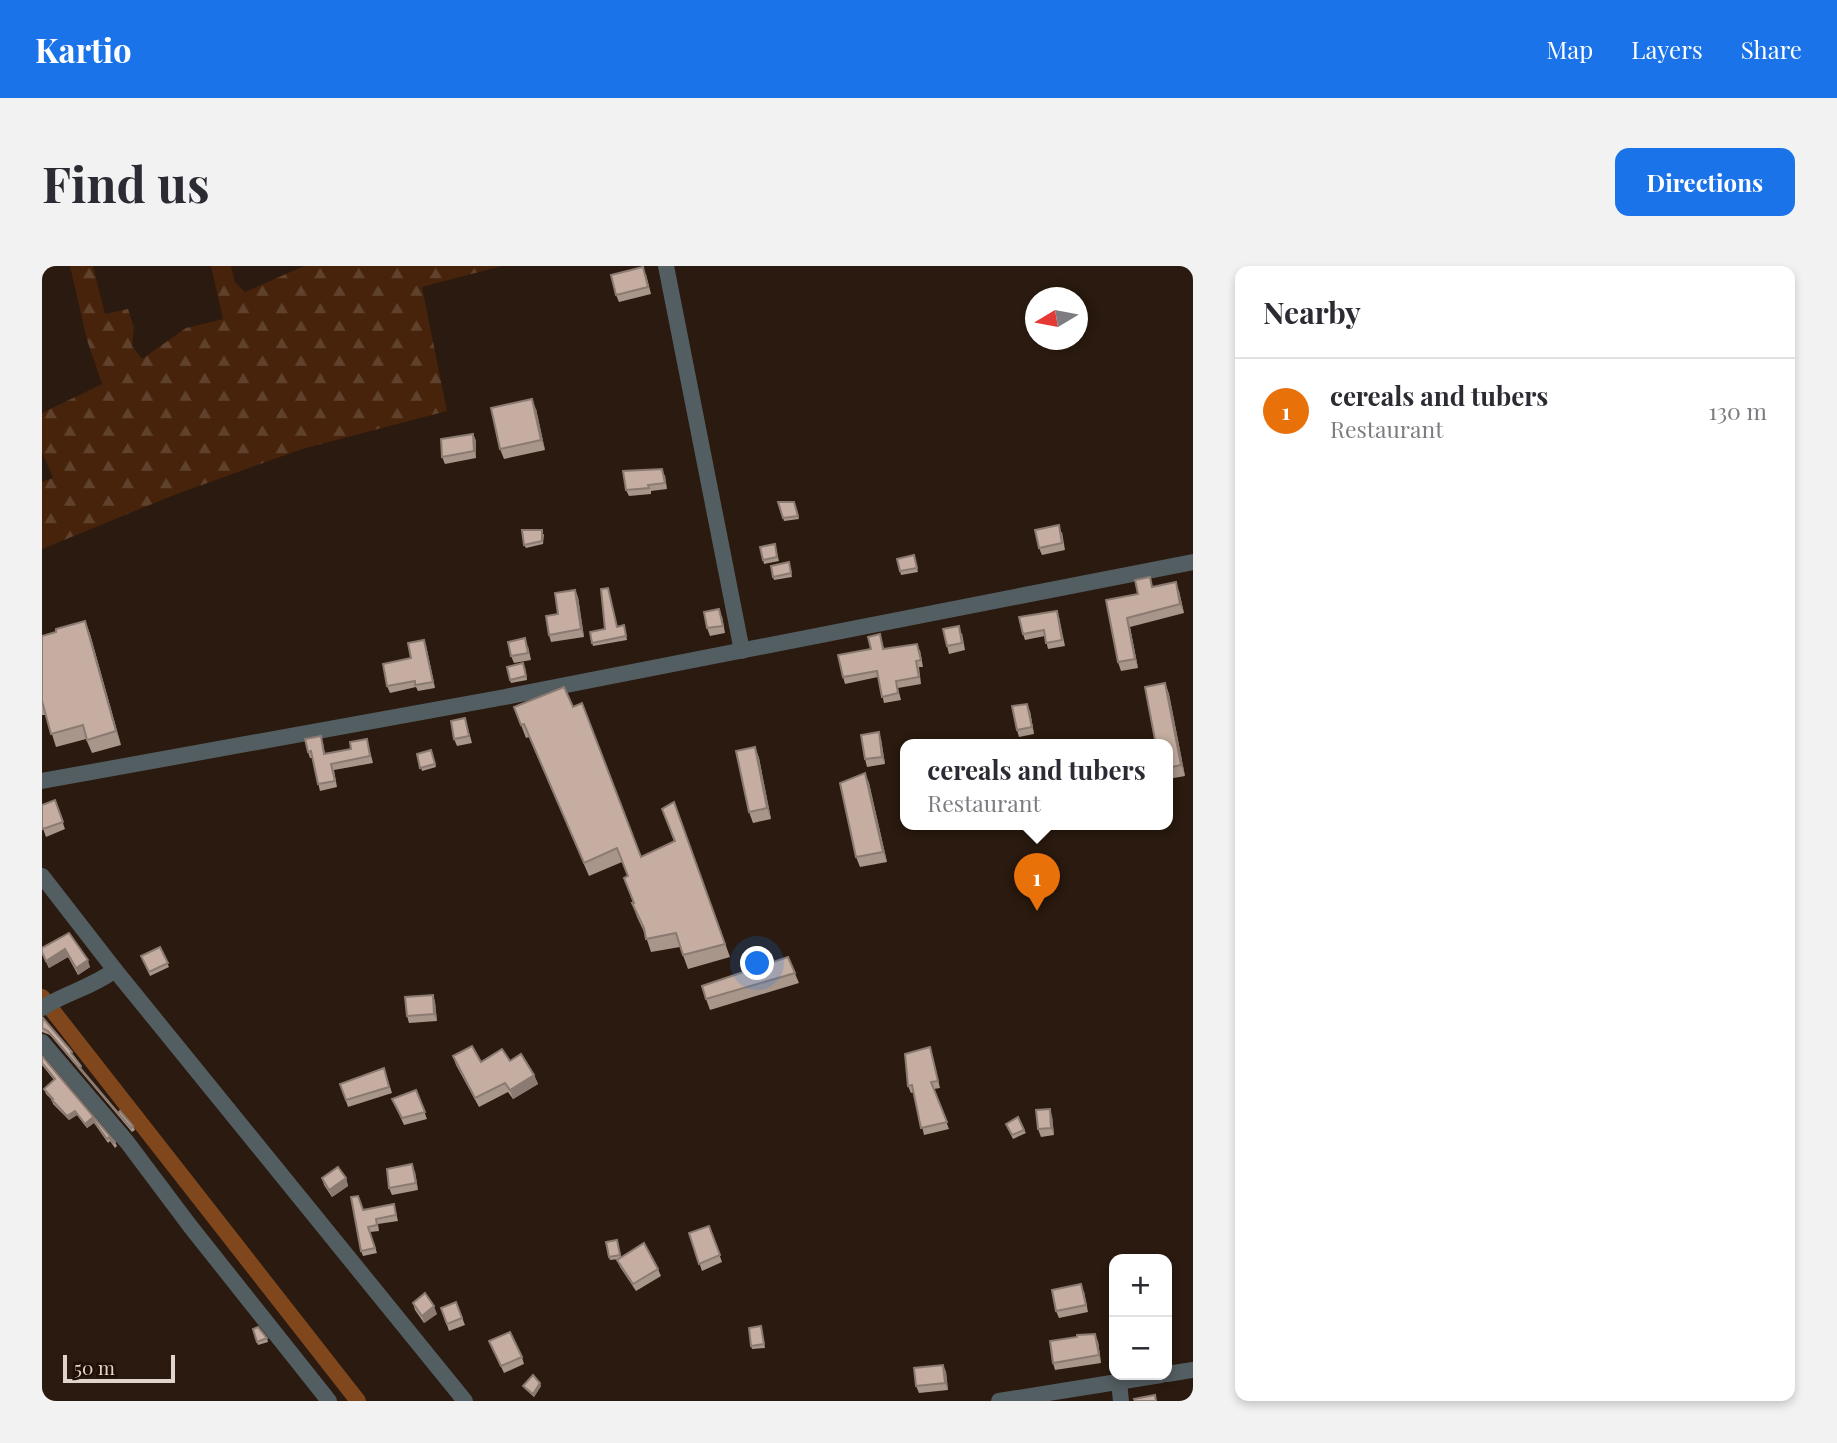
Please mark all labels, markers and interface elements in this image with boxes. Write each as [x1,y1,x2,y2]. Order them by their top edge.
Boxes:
text: Kartio [35,27,132,71]
text: Map [1547,33,1593,65]
text: Layers [1631,33,1703,65]
text: Share [1741,33,1802,65]
button: Directions [1615,148,1795,216]
text: Find us [42,150,210,215]
north arrow [1025,287,1088,350]
text: Nearby [1263,292,1361,332]
text: cereals and tubers [1330,378,1548,413]
text: 1 [1282,395,1290,426]
text: 130 m [1709,395,1767,426]
text: Restaurant [1330,413,1443,444]
popup [900,739,1173,830]
text: cereals and tubers [927,752,1146,787]
text: Restaurant [927,787,1041,818]
pin: 1 [1014,853,1060,911]
your location [740,946,774,980]
map controls [1109,1254,1172,1380]
button: + [1109,1254,1172,1317]
button: − [1109,1317,1172,1380]
scale bar [63,1352,175,1384]
text: 50 m [74,1354,115,1380]

